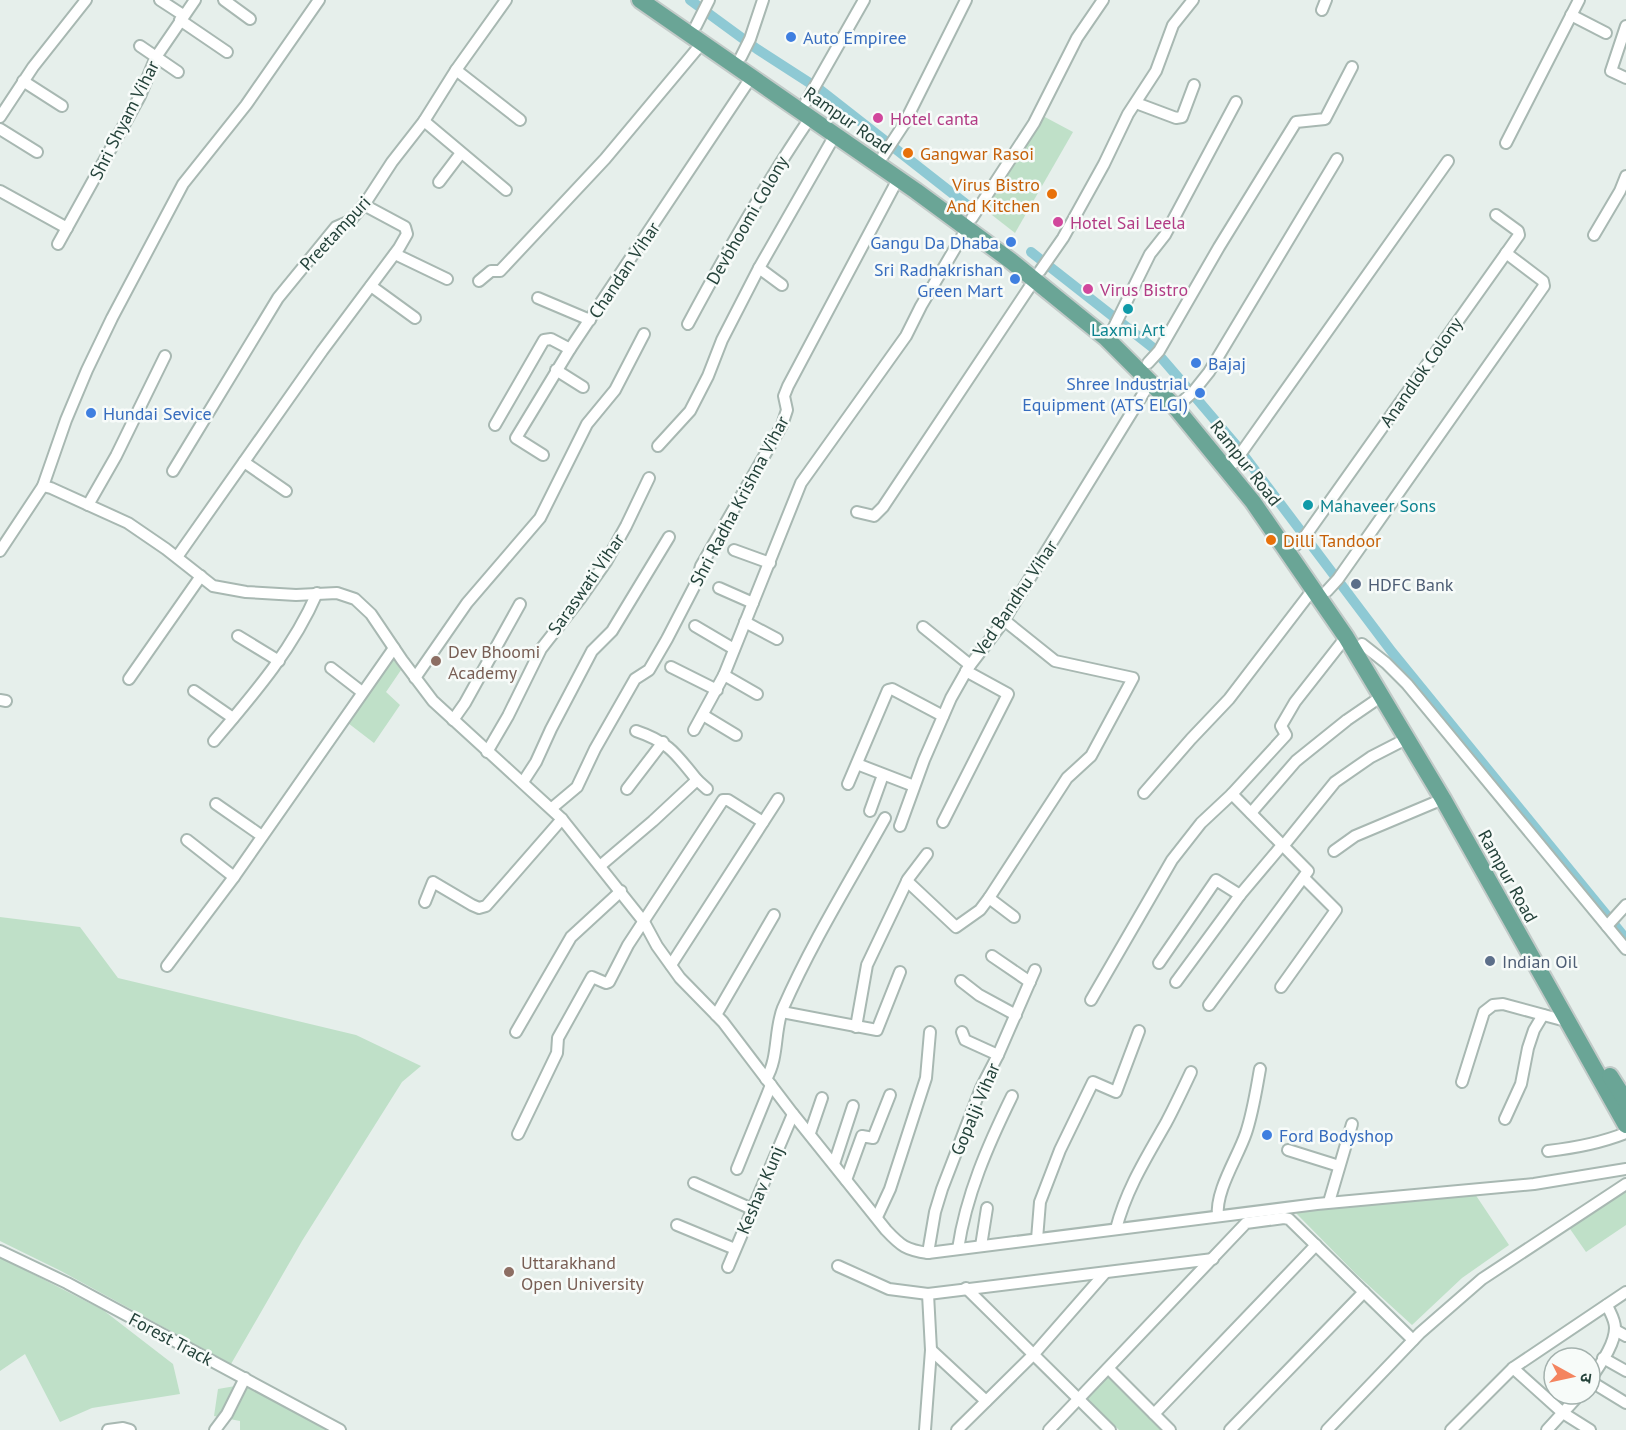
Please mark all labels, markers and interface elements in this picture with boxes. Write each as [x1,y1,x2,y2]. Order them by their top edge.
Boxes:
place label: Auto Empiree [803,26,907,49]
marker: Auto Empiree [784,30,798,44]
street label: Shri Shyam Vihar [84,57,164,183]
street label: Rampur Road [799,81,897,159]
place label: Hotel canta [890,107,979,130]
marker: Hotel canta [871,111,885,125]
place label: Gangwar Rasoi [920,142,1034,165]
marker: Gangwar Rasoi [901,146,915,160]
street label: Devbhoomi Colony [701,151,793,288]
place label: Virus Bistro And Kitchen [946,173,1040,217]
marker: Virus Bistro And Kitchen [1045,187,1059,201]
street label: Preetampuri [295,191,375,275]
place label: Hotel Sai Leela [1070,211,1186,234]
marker: Hotel Sai Leela [1051,215,1065,229]
street label: Chandan Vihar [583,217,665,323]
place label: Gangu Da Dhaba [870,231,999,254]
marker: Gangu Da Dhaba [1004,235,1018,249]
place label: Sri Radhakrishan Green Mart [874,258,1003,302]
marker: Sri Radhakrishan Green Mart [1008,272,1022,286]
place label: Virus Bistro [1099,278,1188,301]
marker: Virus Bistro [1081,282,1095,296]
marker: Laxmi Art [1121,302,1135,316]
street label: Anandlok Colony [1375,312,1468,431]
place label: Laxmi Art [1091,318,1165,341]
place label: Bajaj [1208,352,1246,375]
marker: Bajaj [1189,356,1203,370]
place label: Shree Industrial Equipment (ATS ELGI) [1022,372,1189,416]
marker: Shree Industrial Equipment (ATS ELGI) [1193,386,1207,400]
place label: Hundai Sevice [103,402,212,425]
marker: Hundai Sevice [84,406,98,420]
street label: Shri Radha Krishna Vihar [684,412,794,590]
street label: Rampur Road [1205,416,1287,510]
place label: Mahaveer Sons [1320,494,1436,517]
marker: Mahaveer Sons [1301,498,1315,512]
street label: Saraswati Vihar [543,529,629,639]
place label: Dilli Tandoor [1283,529,1381,552]
marker: Dilli Tandoor [1264,533,1278,547]
street label: Ved Bandhu Vihar [967,535,1062,661]
place label: HDFC Bank [1368,573,1454,596]
marker: HDFC Bank [1349,577,1363,591]
place label: Dev Bhoomi Academy [448,640,540,684]
marker: Dev Bhoomi Academy [429,654,443,668]
street label: Rampur Road [1473,826,1543,926]
place label: Indian Oil [1502,950,1578,973]
marker: Indian Oil [1483,954,1497,968]
street label: Gopalji Vihar [945,1059,1005,1159]
place label: Ford Bodyshop [1279,1124,1394,1147]
marker: Ford Bodyshop [1260,1128,1274,1142]
street label: Keshav Kunj [731,1143,789,1237]
place label: Uttarakhand Open University [521,1251,644,1295]
marker: Uttarakhand Open University [502,1265,516,1279]
street label: Forest Track [125,1307,217,1371]
north arrow [1542,1346,1602,1406]
text: उ [1576,1372,1597,1385]

